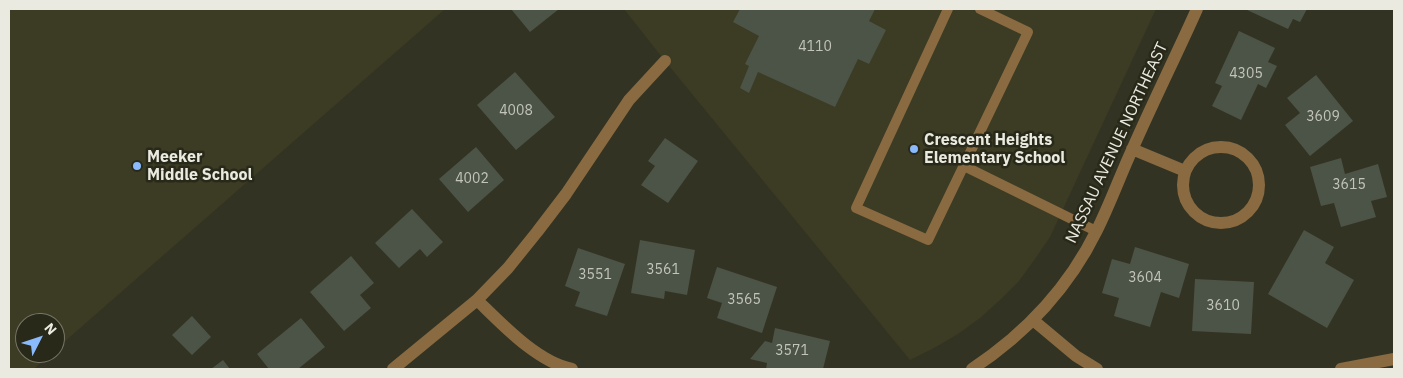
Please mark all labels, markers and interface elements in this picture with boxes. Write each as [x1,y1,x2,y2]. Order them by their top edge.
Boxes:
house number: 4110 [798,39,832,55]
street label: NASSAU AVENUE NORTHEAST [1062,40,1172,246]
house number: 4305 [1229,66,1263,82]
house number: 4008 [499,103,533,119]
house number: 3609 [1306,109,1340,125]
place label: Crescent Heights Elementary School [924,130,1065,168]
marker: Crescent Heights Elementary School [908,143,920,155]
place label: Meeker Middle School [147,147,252,185]
marker: Meeker Middle School [131,160,143,172]
house number: 4002 [455,171,489,187]
house number: 3615 [1332,177,1366,193]
house number: 3561 [646,262,680,278]
house number: 3551 [578,267,612,283]
house number: 3604 [1128,270,1162,286]
house number: 3565 [727,292,761,308]
house number: 3610 [1206,298,1240,314]
north arrow [15,313,65,363]
text: N [40,319,61,339]
house number: 3571 [775,343,809,359]

